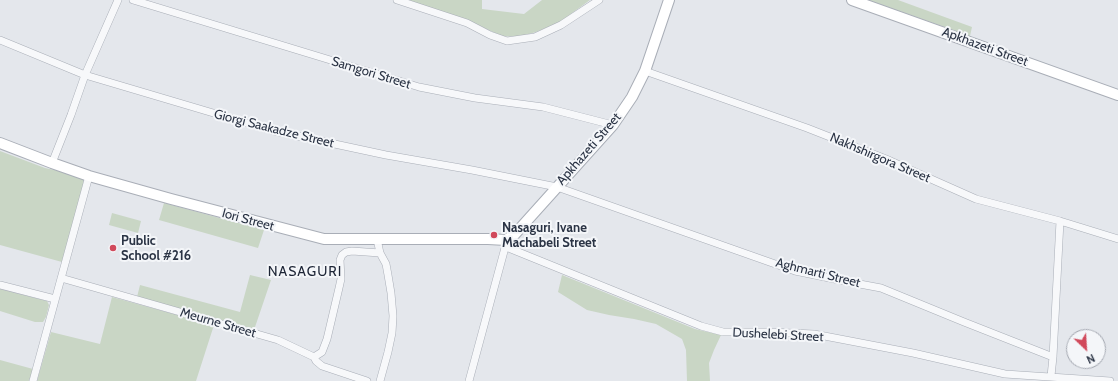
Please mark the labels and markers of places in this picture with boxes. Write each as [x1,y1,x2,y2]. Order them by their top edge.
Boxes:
place label: Nasaguri, Ivane Machabeli Street [502,220,596,251]
marker: Nasaguri, Ivane Machabeli Street [489,230,499,240]
place label: Public School #216 [121,233,191,264]
marker: Public School #216 [108,243,118,253]

